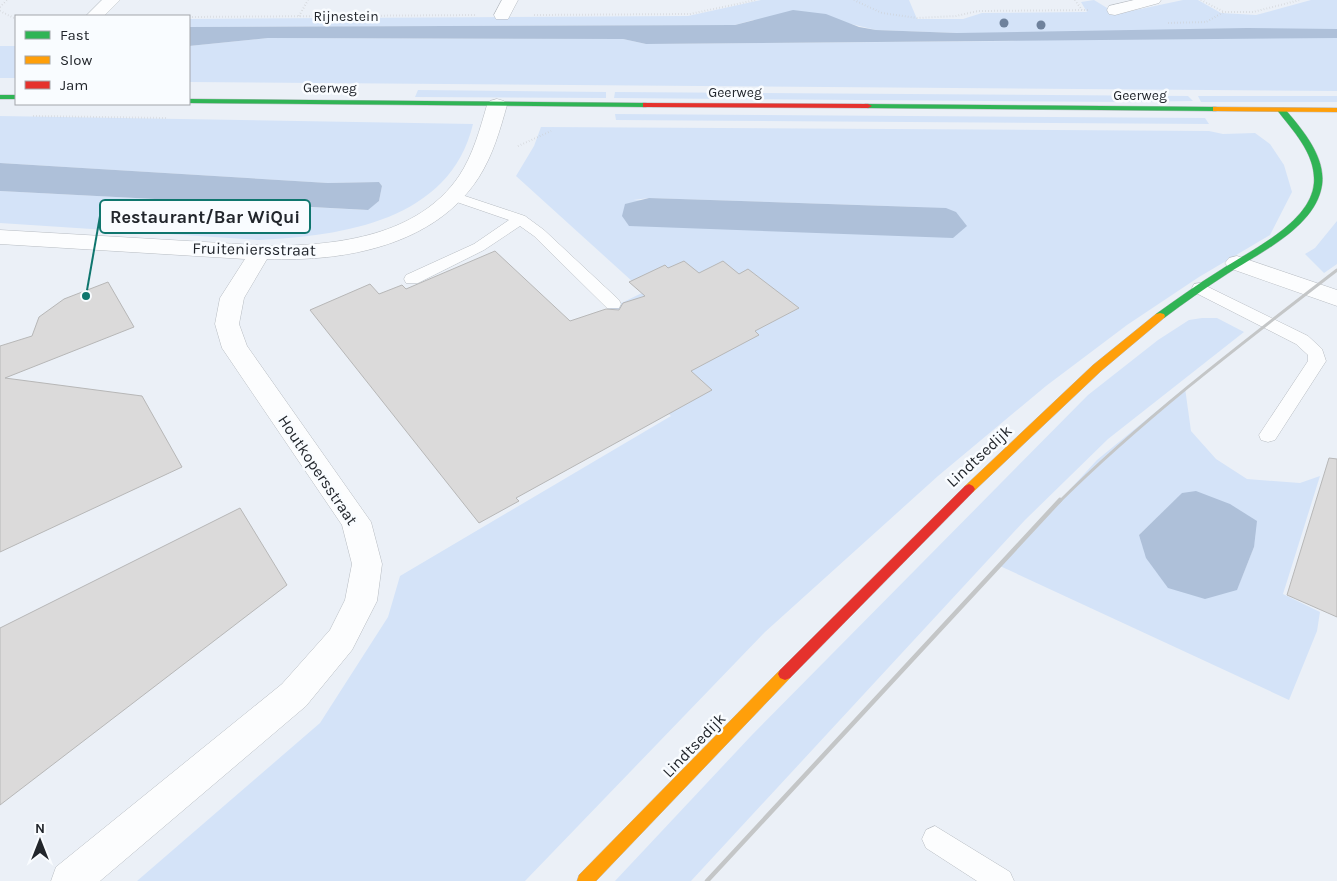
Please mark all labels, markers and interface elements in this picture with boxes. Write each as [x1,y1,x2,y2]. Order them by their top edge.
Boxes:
street label: Rijnestein [313,8,379,25]
legend [15,15,190,105]
text: Fast [60,26,90,44]
text: Slow [60,51,92,69]
text: Jam [60,76,88,94]
street label: Geerweg [303,79,357,97]
street label: Geerweg [708,84,762,101]
street label: Geerweg [1113,87,1167,104]
callout: Restaurant/Bar WiQui [100,200,310,233]
text: Restaurant/Bar WiQui [110,206,300,228]
street label: Fruiteniersstraat [192,238,316,260]
street label: Houtkopersstraat [274,411,362,529]
street label: Lindtsedijk [942,421,1016,491]
street label: Lindtsedijk [659,709,729,781]
north arrow [15,816,65,866]
text: N [35,820,45,837]

